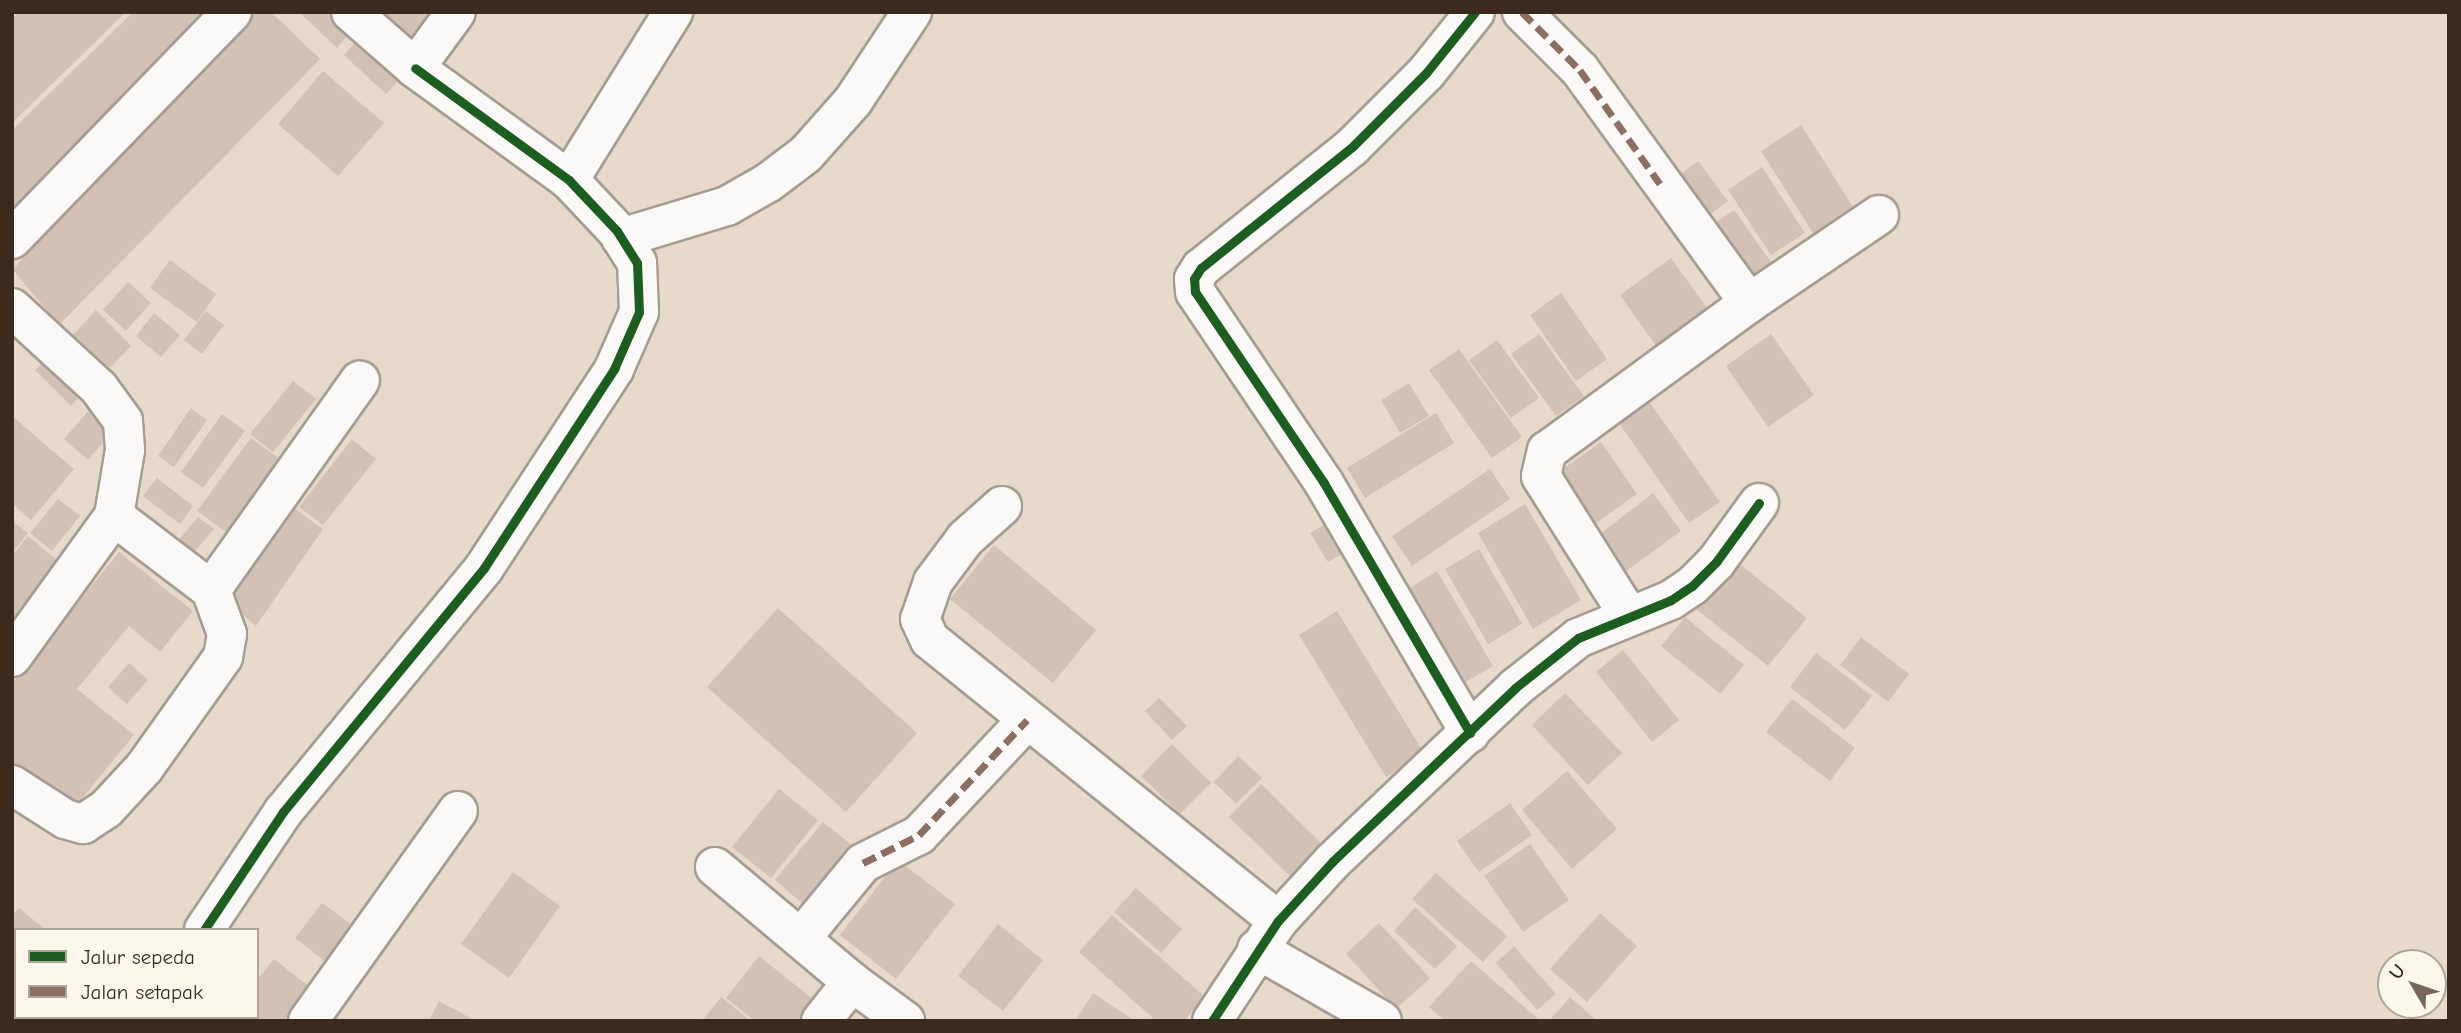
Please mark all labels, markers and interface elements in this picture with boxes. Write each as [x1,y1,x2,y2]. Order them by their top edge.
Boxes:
legend [14,928,259,1019]
text: Jalur sepeda [81,945,195,969]
north arrow [2377,949,2447,1019]
text: U [2385,960,2410,984]
text: Jalan setapak [81,980,203,1004]

